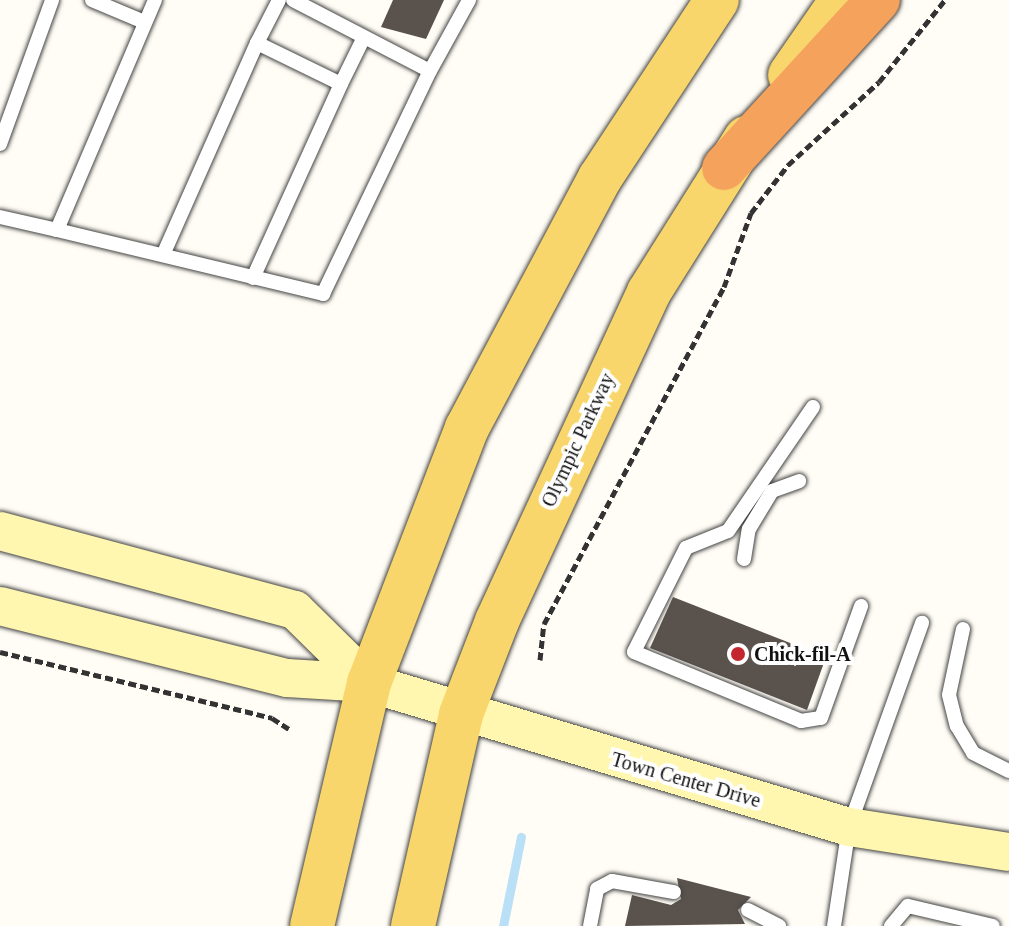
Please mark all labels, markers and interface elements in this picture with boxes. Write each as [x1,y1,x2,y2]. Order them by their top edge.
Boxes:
street label: Olympic Parkway [536,369,620,511]
place label: Chick-fil-A [754,642,851,666]
marker: Chick-fil-A [729,645,747,663]
street label: Town Center Drive [609,747,763,813]

